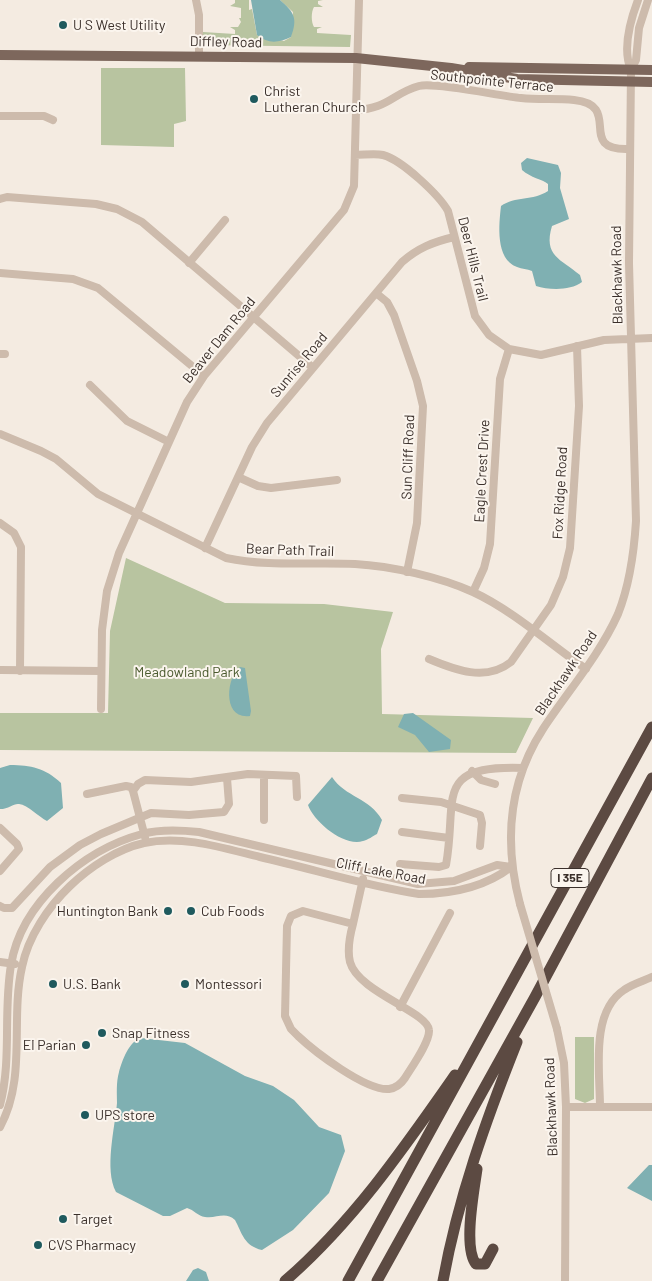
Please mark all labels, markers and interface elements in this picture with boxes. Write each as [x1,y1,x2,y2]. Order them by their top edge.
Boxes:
place label: U S West Utility [73,17,165,33]
marker: U S West Utility [57,19,69,31]
street label: Diffley Road [190,33,262,51]
street label: Southpointe Terrace [429,66,555,96]
place label: Christ Lutheran Church [264,83,365,115]
marker: Christ Lutheran Church [248,93,260,105]
street label: Deer Hills Trail [454,215,492,303]
street label: Blackhawk Road [608,225,626,325]
street label: Beaver Dam Road [179,294,259,386]
street label: Sunrise Road [267,329,331,401]
street label: Sun Cliff Road [398,414,418,500]
street label: Eagle Crest Drive [471,419,493,523]
street label: Fox Ridge Road [549,446,571,540]
street label: Bear Path Trail [246,540,334,560]
street label: Blackhawk Road [531,627,601,719]
park label: Meadowland Park [134,664,240,680]
street label: Cliff Lake Road [335,854,427,888]
road number: I 35E [551,868,589,888]
place label: Huntington Bank [57,903,158,919]
place label: Cub Foods [201,903,264,919]
marker: Huntington Bank [162,905,174,917]
marker: Cub Foods [185,905,197,917]
place label: U.S. Bank [63,976,121,992]
place label: Montessori [195,976,262,992]
marker: U.S. Bank [47,978,59,990]
marker: Montessori [179,978,191,990]
place label: Snap Fitness [112,1025,190,1041]
marker: Snap Fitness [96,1027,108,1039]
place label: El Parian [23,1037,76,1053]
marker: El Parian [80,1039,92,1051]
street label: Blackhawk Road [541,1057,561,1157]
place label: UPS store [95,1107,155,1123]
marker: UPS store [79,1109,91,1121]
place label: Target [73,1211,113,1227]
marker: Target [57,1213,69,1225]
place label: CVS Pharmacy [48,1237,136,1253]
marker: CVS Pharmacy [32,1239,44,1251]

